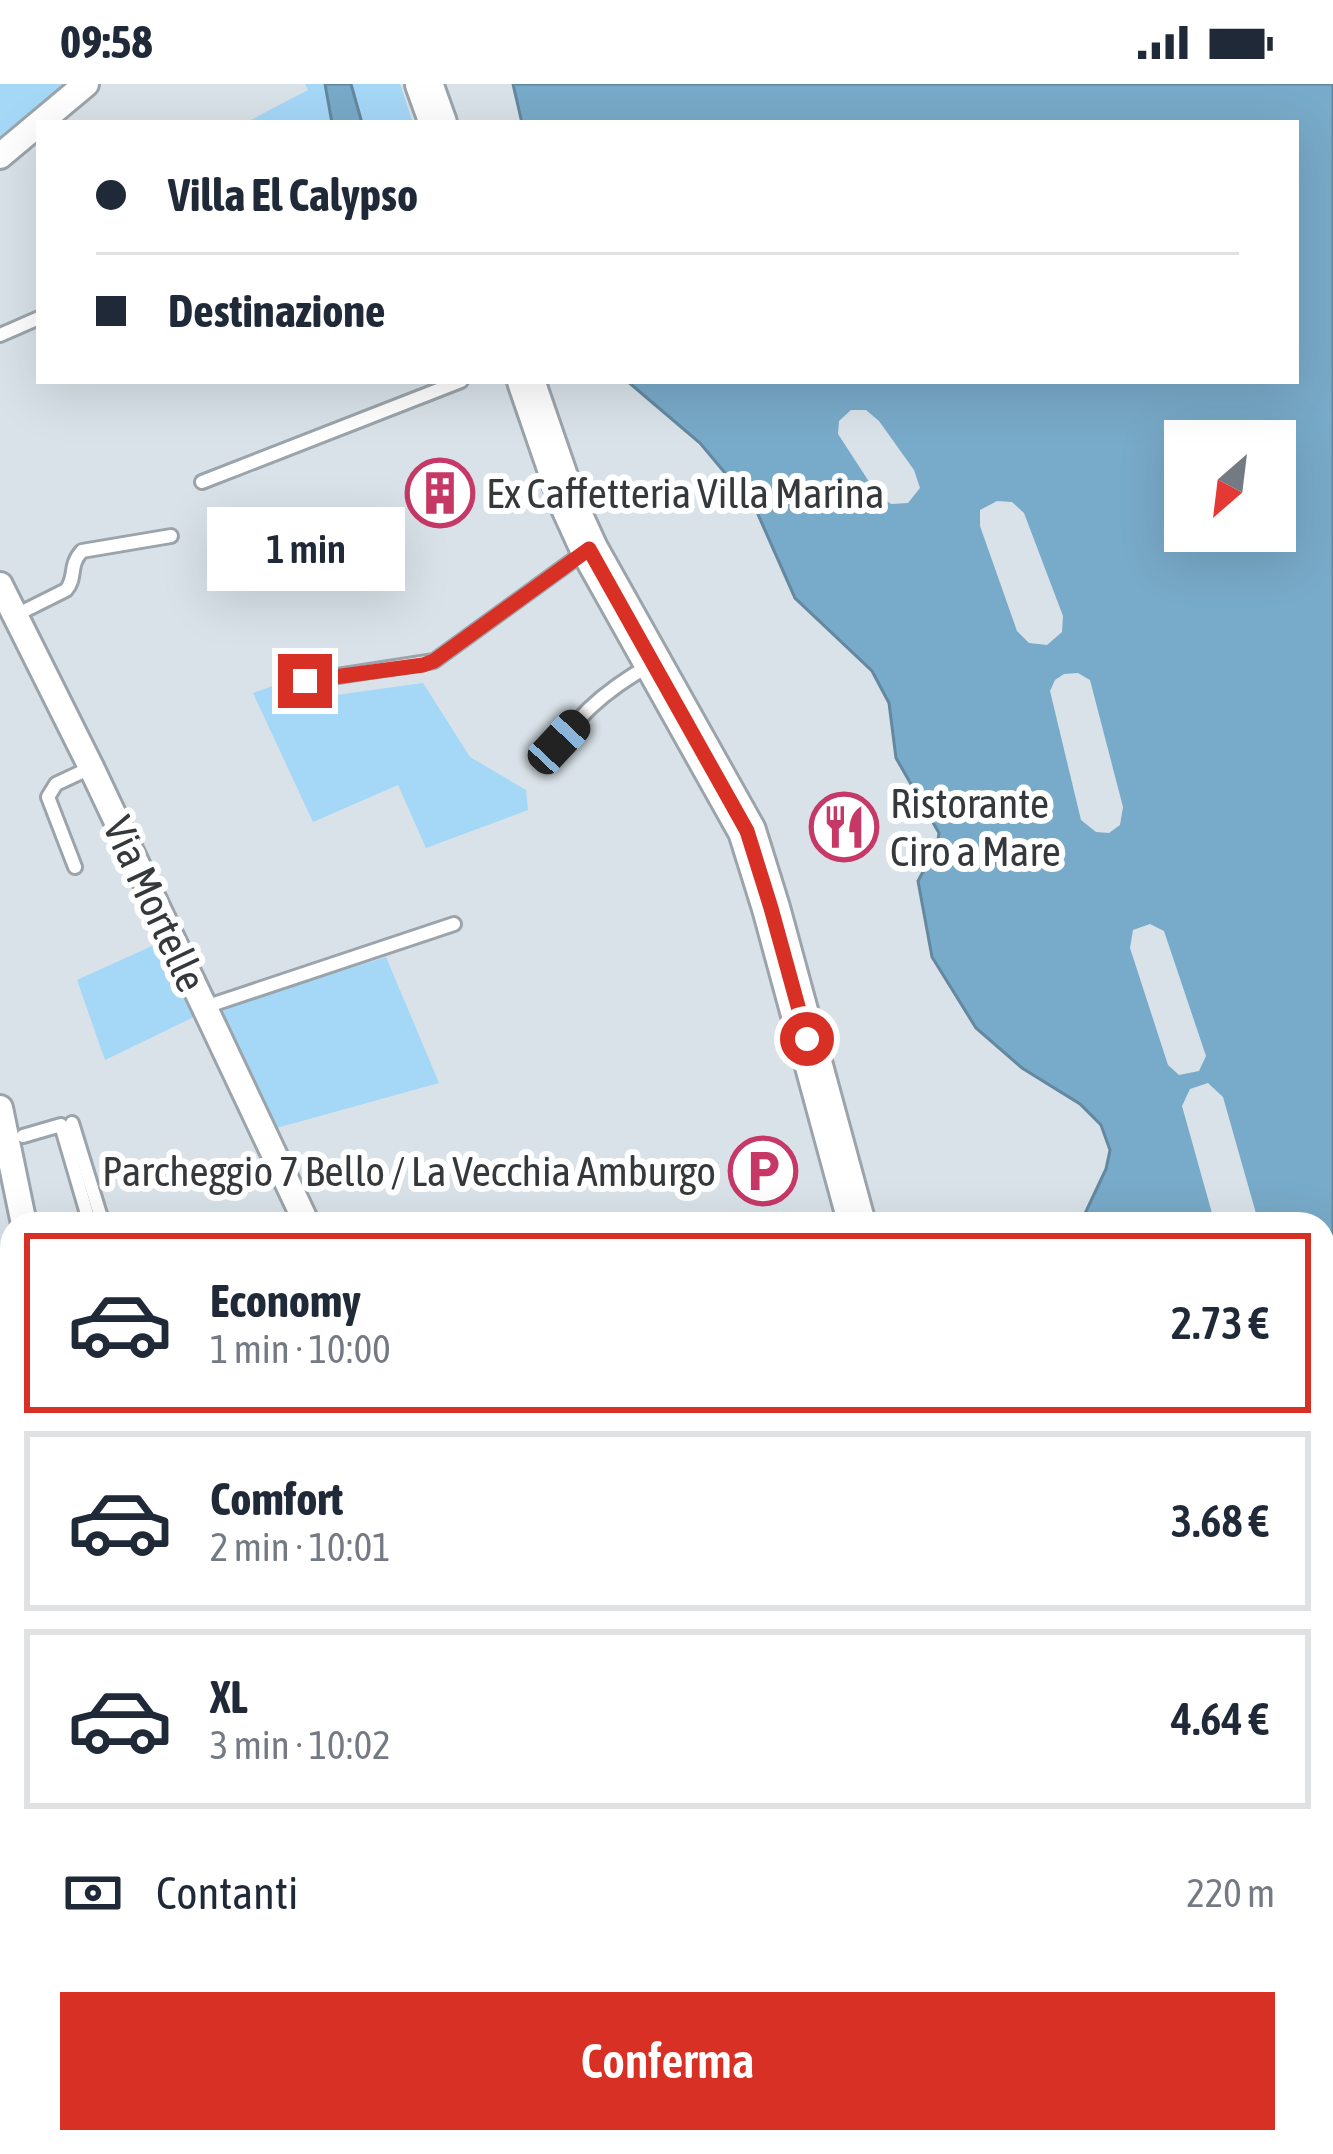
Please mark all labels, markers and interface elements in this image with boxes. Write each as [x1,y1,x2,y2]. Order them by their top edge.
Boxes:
text: 09:58 [60,16,153,68]
text: Villa El Calypso [168,169,418,221]
text: Destinazione [168,285,386,337]
north arrow [1164,420,1296,552]
map controls [1164,420,1296,552]
building icon: Ex Caffetteria Villa Marina [405,458,475,528]
place label: Ex Caffetteria Villa Marina [486,469,884,517]
callout: 1 min [206,507,404,591]
text: 1 min [266,527,346,571]
route end [278,654,332,708]
car [521,703,597,781]
place label: Ristorante Ciro a Mare [890,779,1061,875]
restaurant icon: Ristorante Ciro a Mare [809,792,879,862]
street label: Via Mortelle [94,809,216,999]
route start [780,1012,834,1066]
parking icon: Parcheggio 7 Bello / La Vecchia Amburgo [728,1136,798,1206]
place label: Parcheggio 7 Bello / La Vecchia Amburgo [102,1147,716,1195]
icon: car [66,1269,174,1377]
text: Economy [210,1275,361,1327]
text: 2.73 € [1171,1297,1269,1349]
text: 1 min · 10:00 [210,1327,391,1371]
icon: car [66,1467,174,1575]
text: Comfort [210,1473,343,1525]
text: 3.68 € [1171,1495,1269,1547]
text: 2 min · 10:01 [210,1525,391,1569]
icon: car [66,1665,174,1773]
text: XL [210,1671,248,1723]
text: 4.64 € [1171,1693,1269,1745]
text: 3 min · 10:02 [210,1723,391,1767]
icon: cash [60,1860,126,1926]
text: Contanti [156,1867,298,1919]
text: 220 m [1187,1871,1275,1915]
button: Conferma [60,1992,1275,2130]

